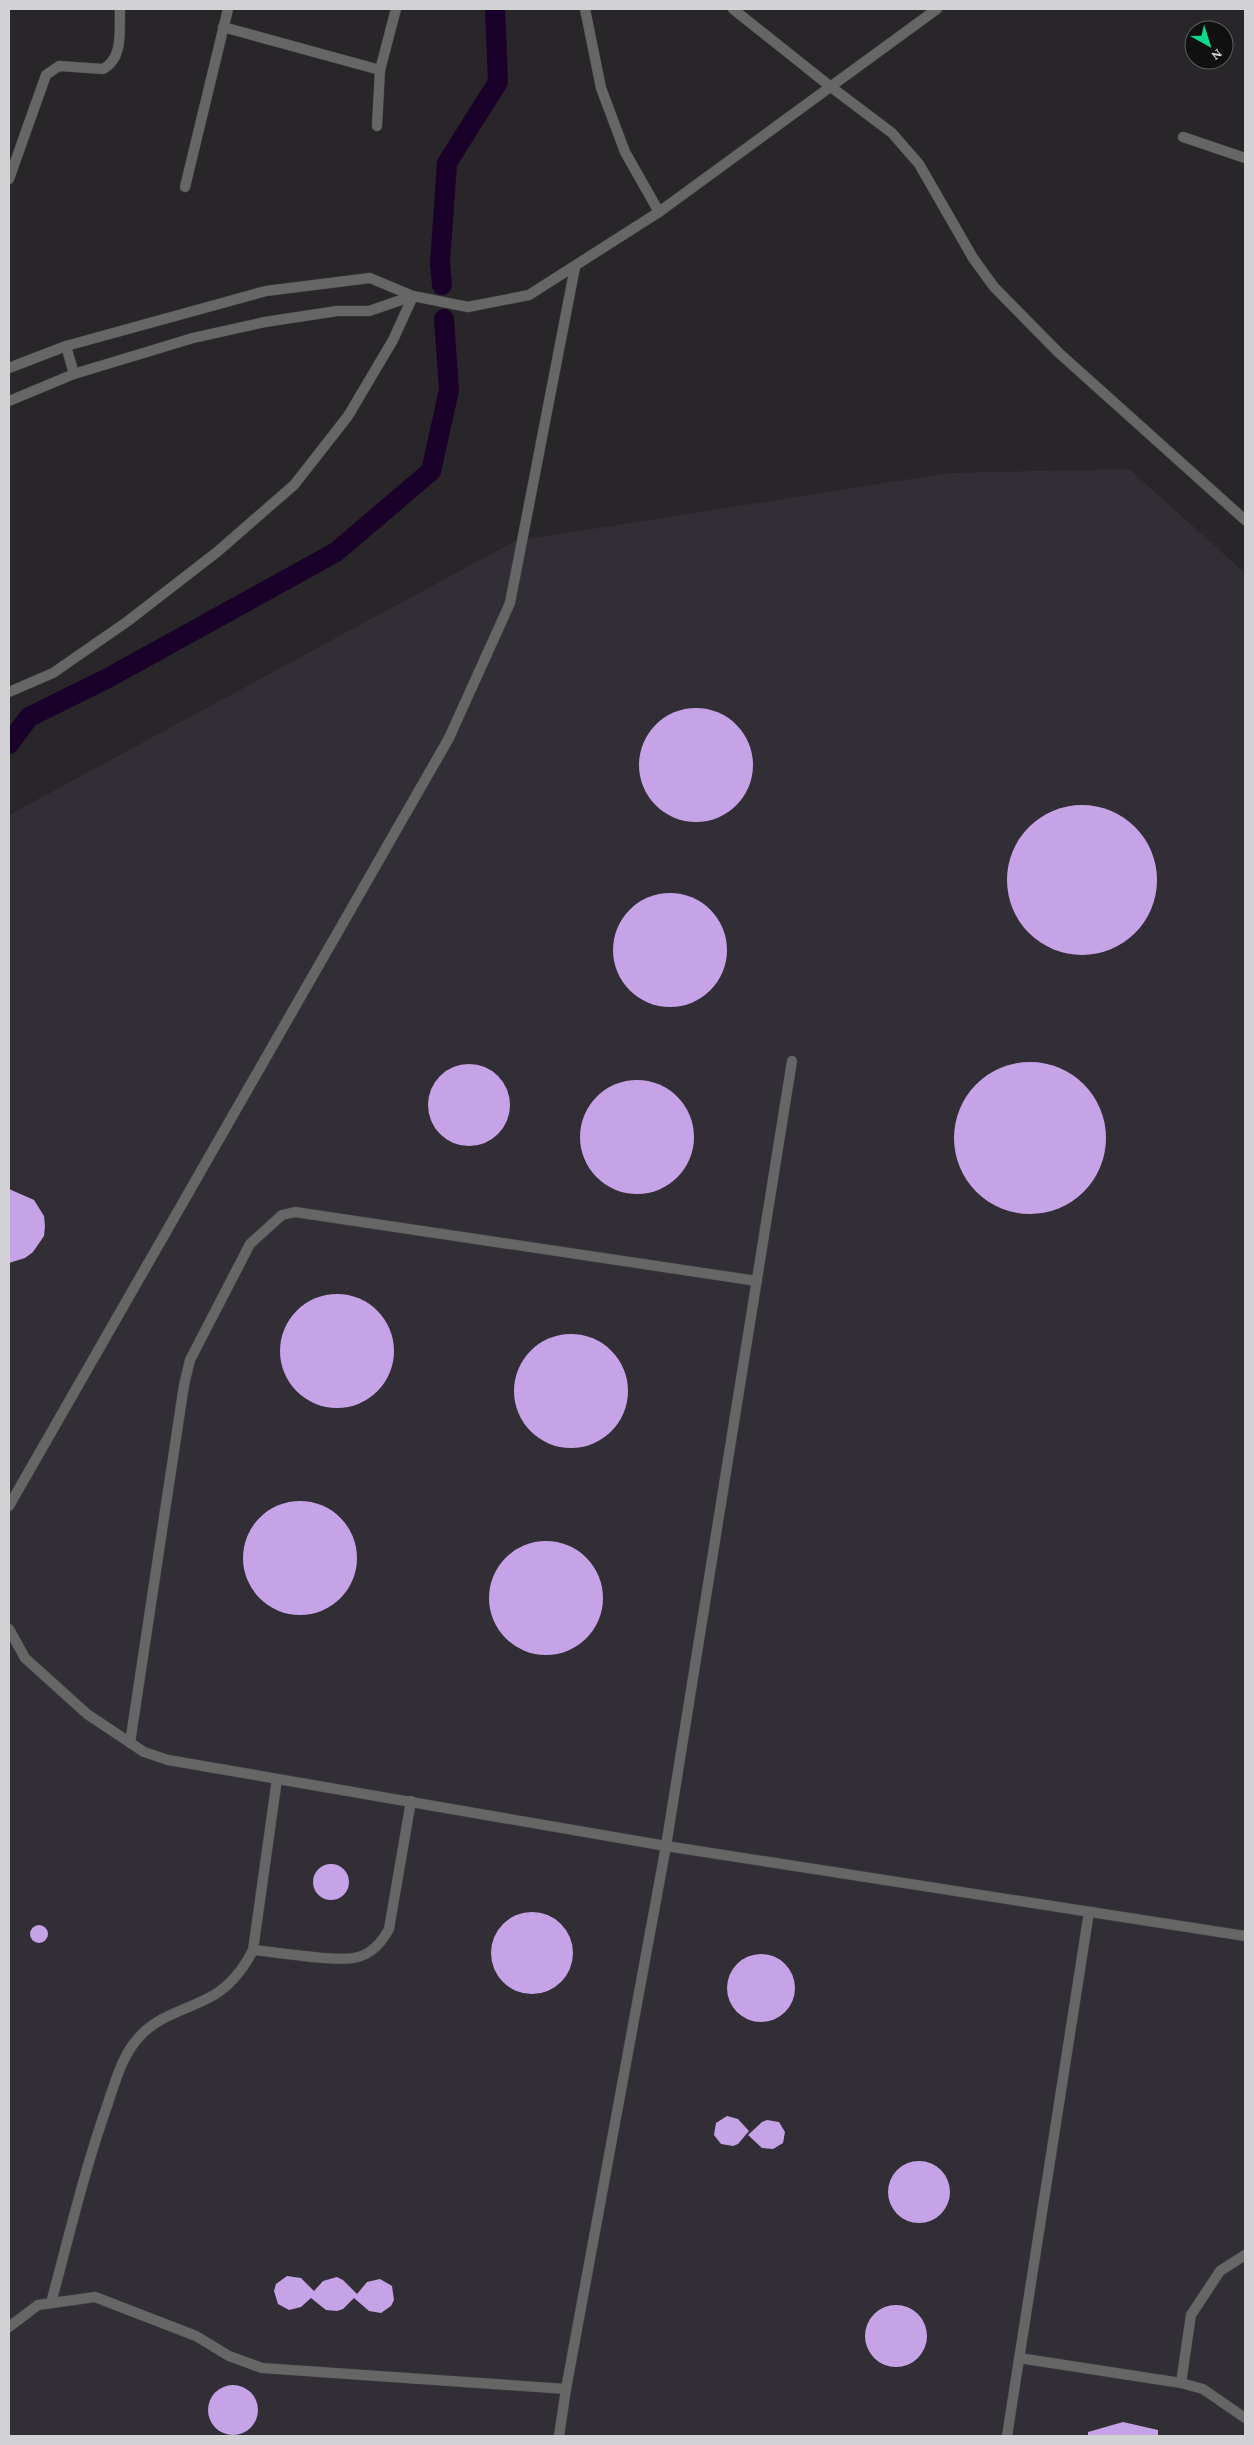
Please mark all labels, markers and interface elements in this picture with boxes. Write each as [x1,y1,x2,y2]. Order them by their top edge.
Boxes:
north arrow [1184,20,1234,70]
text: N [1208,46,1226,65]

